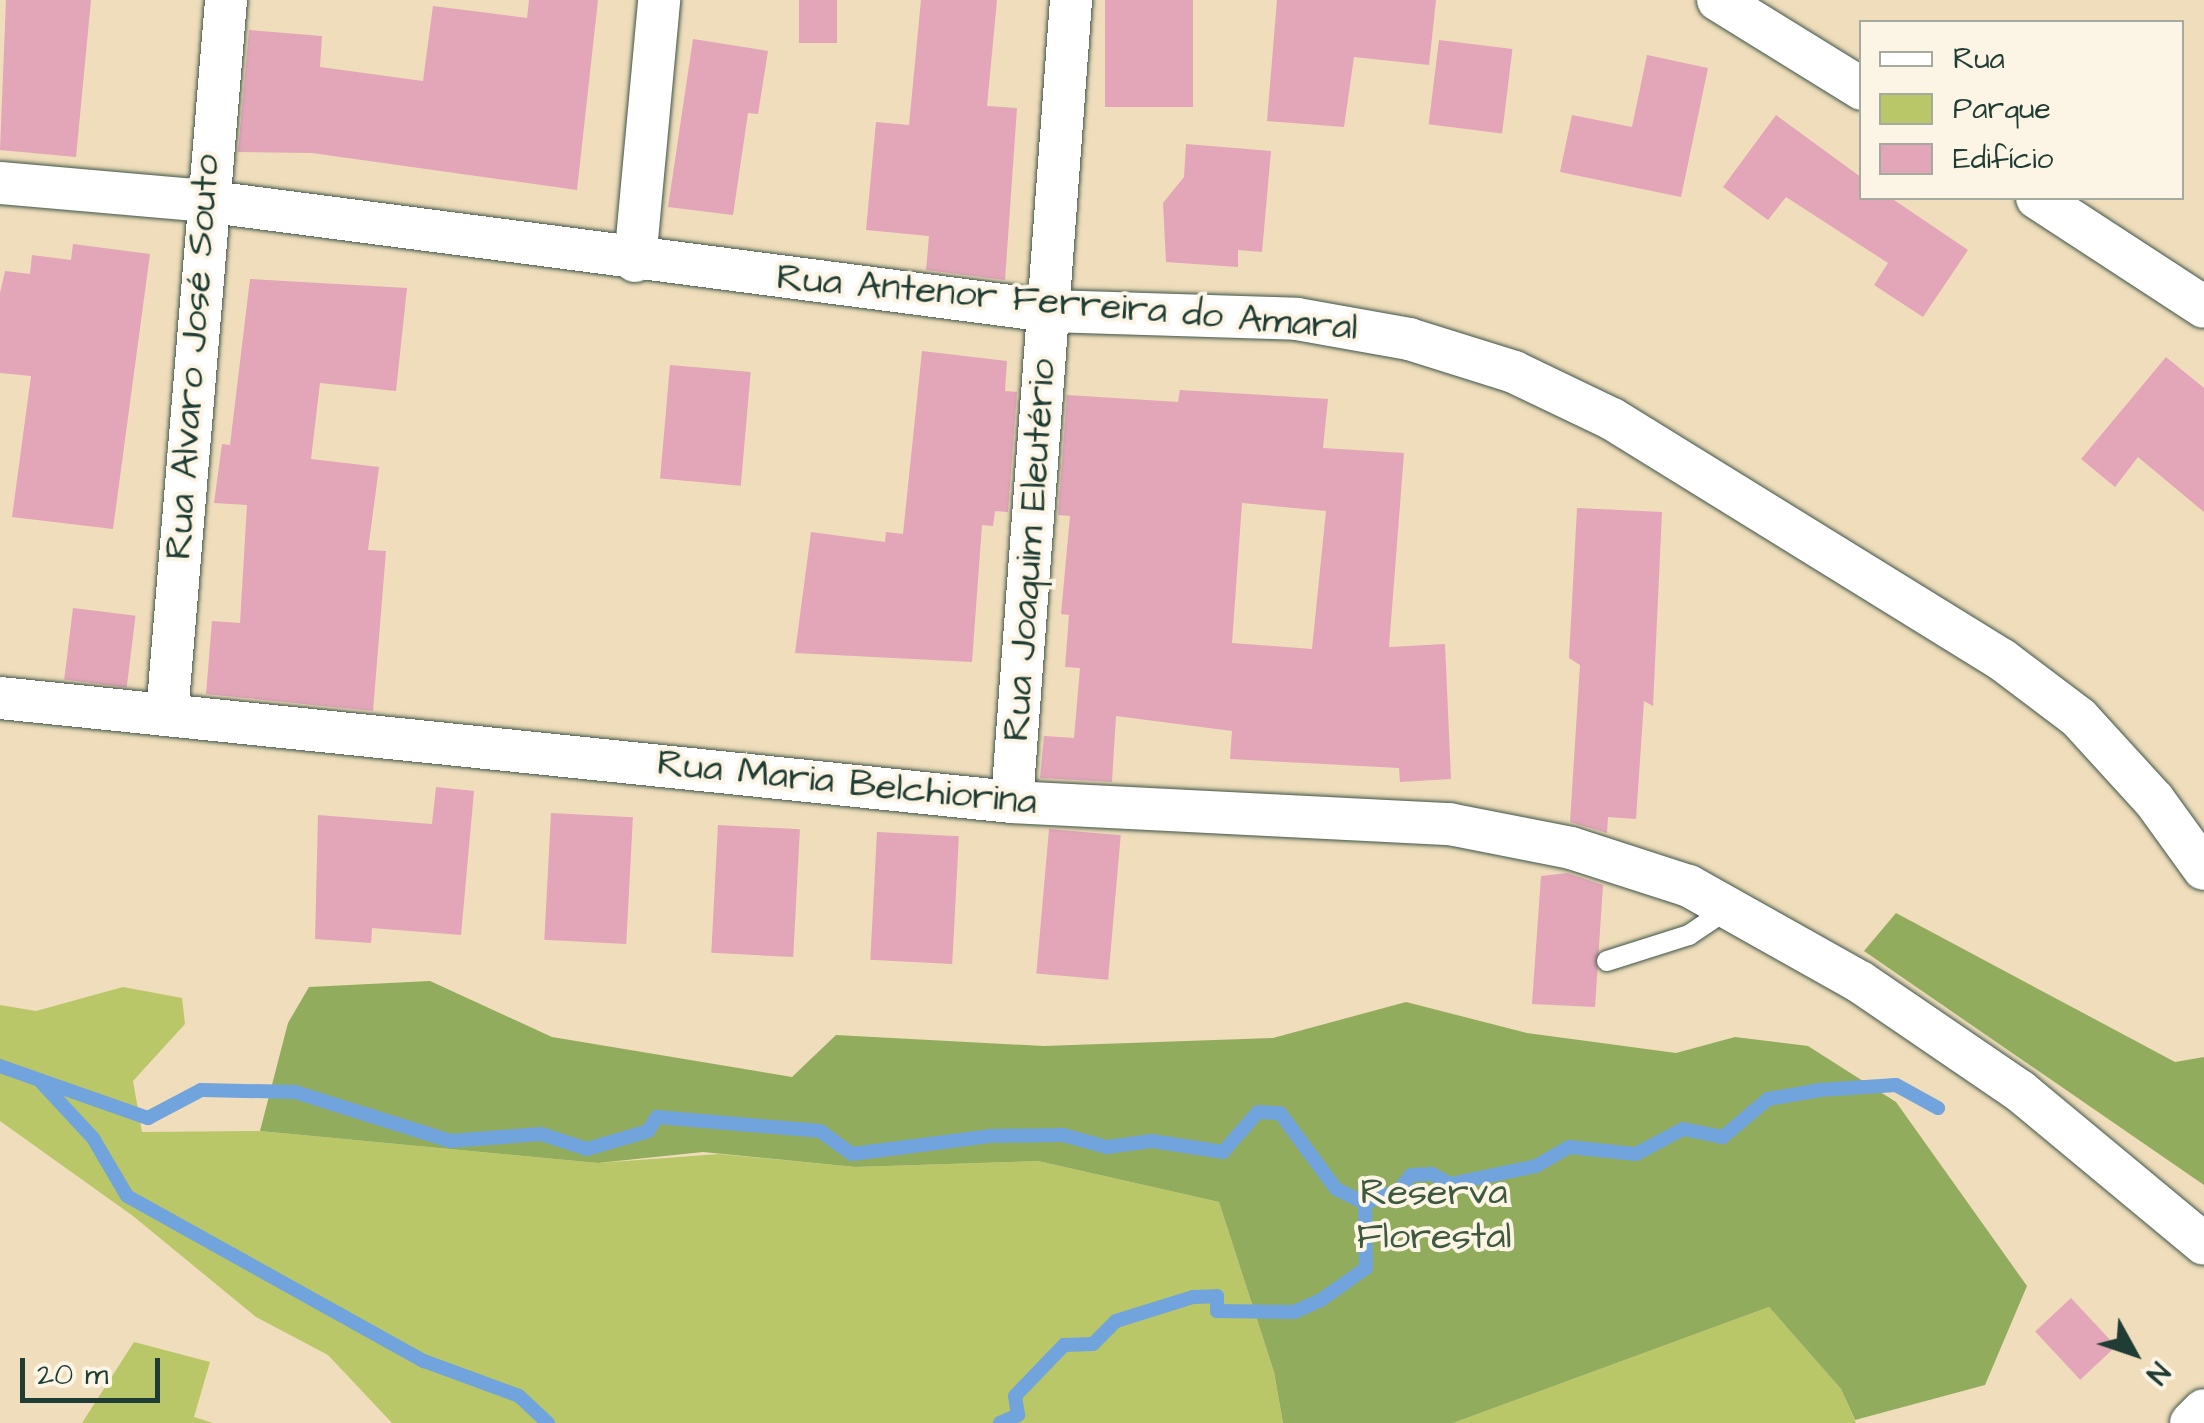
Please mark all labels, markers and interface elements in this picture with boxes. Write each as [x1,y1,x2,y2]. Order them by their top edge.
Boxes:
legend [1859,20,2184,200]
text: Rua [1953,38,2005,80]
text: Parque [1953,88,2051,130]
text: Edifício [1953,138,2053,180]
street label: Rua Alvaro José Souto [157,153,231,561]
street label: Rua Antenor Ferreira do Amaral [775,256,1359,352]
street label: Rua Joaquim Eleutério [995,357,1067,743]
street label: Rua Maria Belchiorina [655,741,1039,827]
park label: Reserva Florestal [1357,1171,1511,1260]
north arrow [2084,1303,2184,1403]
scale bar [25,1338,165,1400]
text: N [2137,1353,2178,1392]
text: 20 m [37,1354,108,1396]

